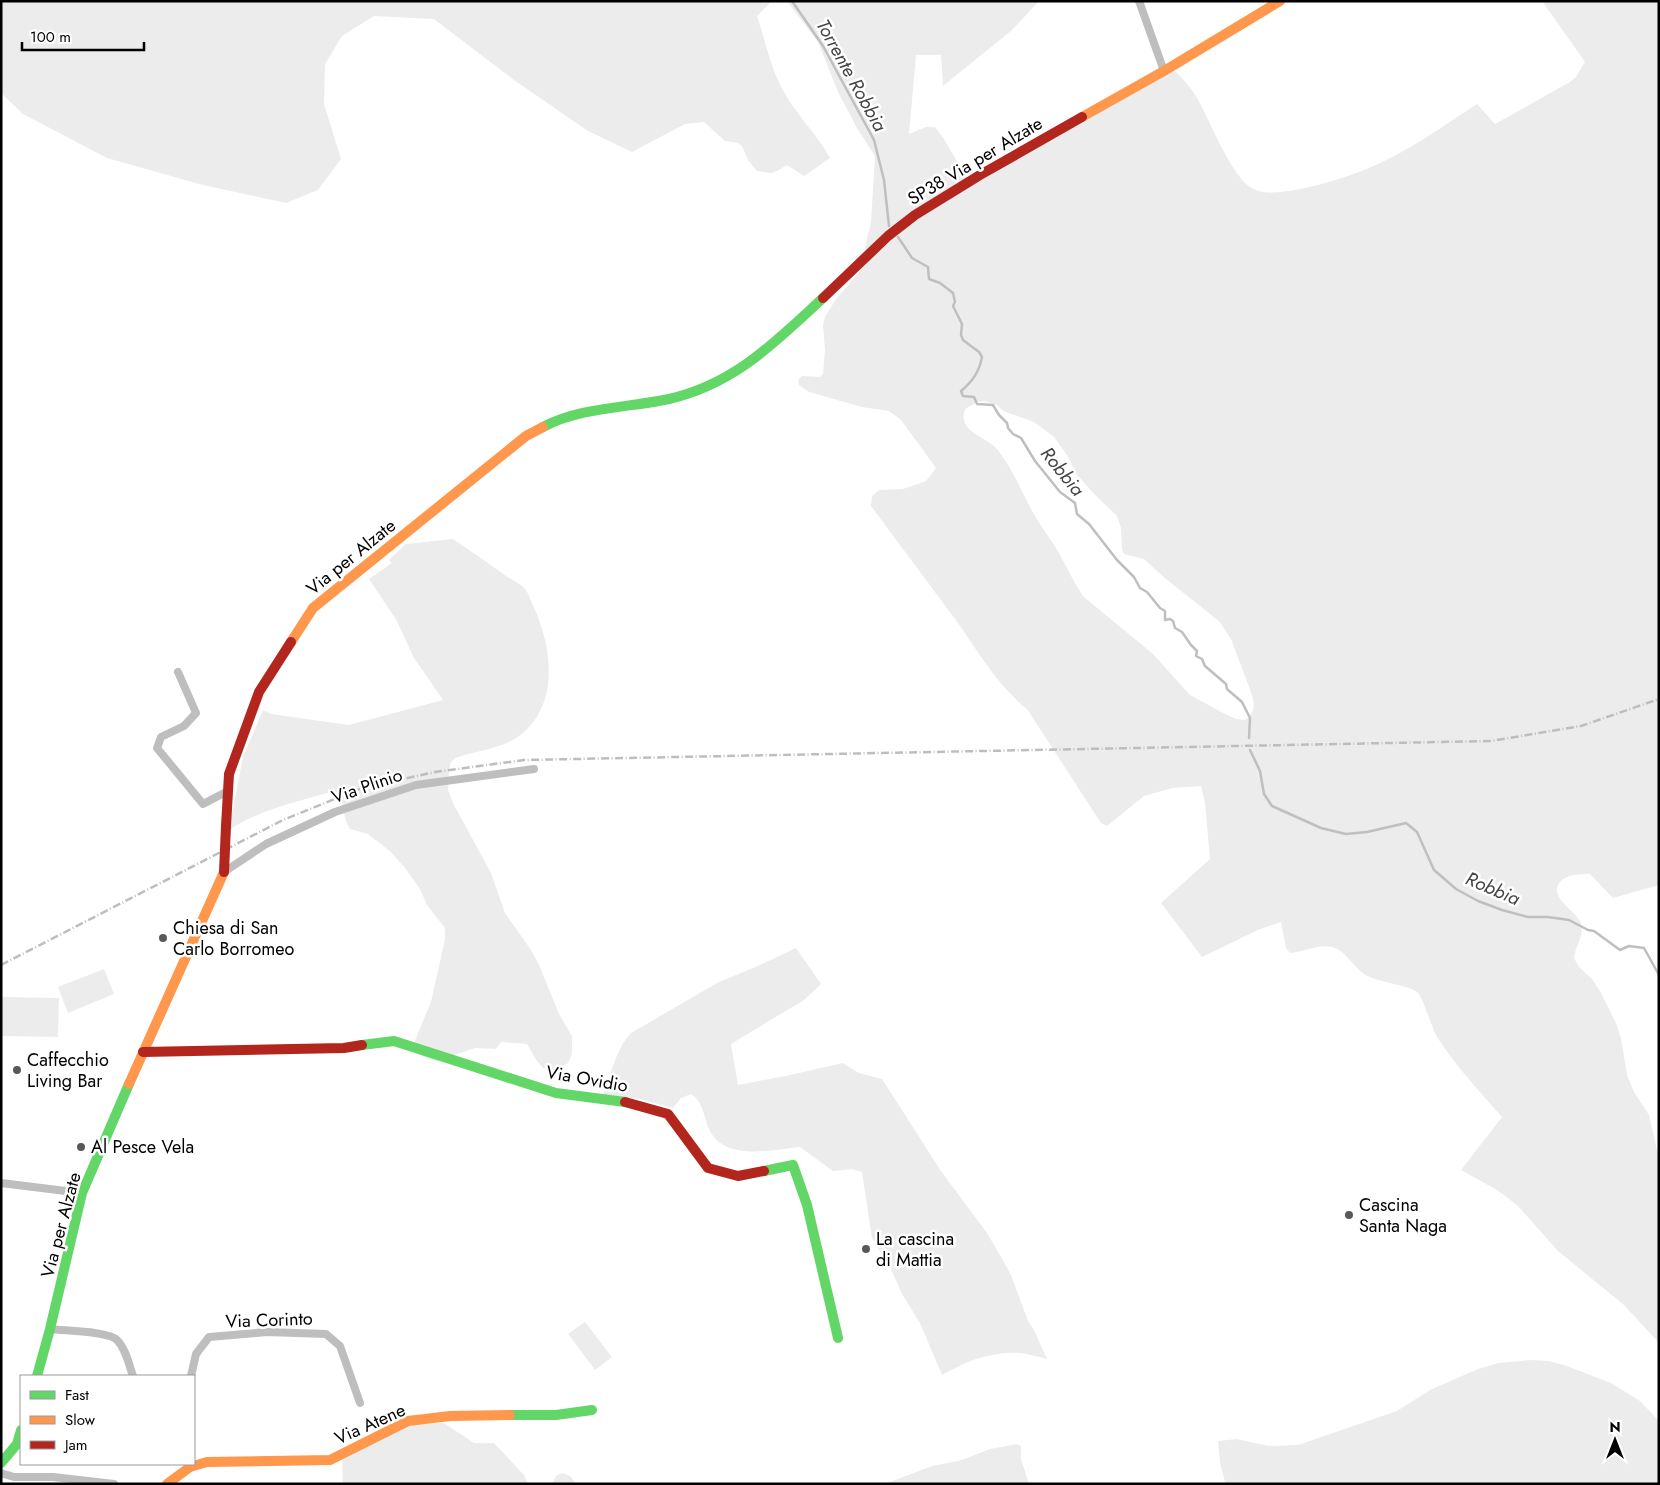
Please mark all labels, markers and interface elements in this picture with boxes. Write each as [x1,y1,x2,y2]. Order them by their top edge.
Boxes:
water label: Torrente Robbia [810,14,894,137]
scale bar [22,20,145,52]
text: 100 m [30,26,71,48]
street label: SP38 Via per Alzate [903,110,1047,212]
water label: Robbia [1034,441,1091,502]
street label: Via per Alzate [301,513,401,601]
street label: Via Plinio [328,762,406,810]
water label: Robbia [1461,865,1525,912]
place label: Chiesa di San Carlo Borromeo [173,915,295,962]
marker: Chiesa di San Carlo Borromeo [157,932,169,944]
place label: Caffecchio Living Bar [27,1047,109,1094]
street label: Via Ovidio [544,1059,630,1099]
marker: Caffecchio Living Bar [11,1064,23,1076]
place label: Al Pesce Vela [91,1134,194,1160]
marker: Al Pesce Vela [75,1141,87,1153]
street label: Via per Alzate [34,1169,88,1281]
place label: Cascina Santa Naga [1359,1192,1447,1239]
marker: Cascina Santa Naga [1343,1209,1355,1221]
place label: La cascina di Mattia [876,1226,954,1273]
marker: La cascina di Mattia [860,1243,872,1255]
street label: Via Corinto [225,1305,313,1335]
legend [20,1375,195,1465]
text: Fast [65,1384,89,1406]
street label: Via Atene [331,1397,409,1451]
text: Slow [65,1409,96,1431]
north arrow [1590,1415,1640,1465]
text: N [1609,1417,1621,1437]
text: Jam [63,1434,88,1456]

